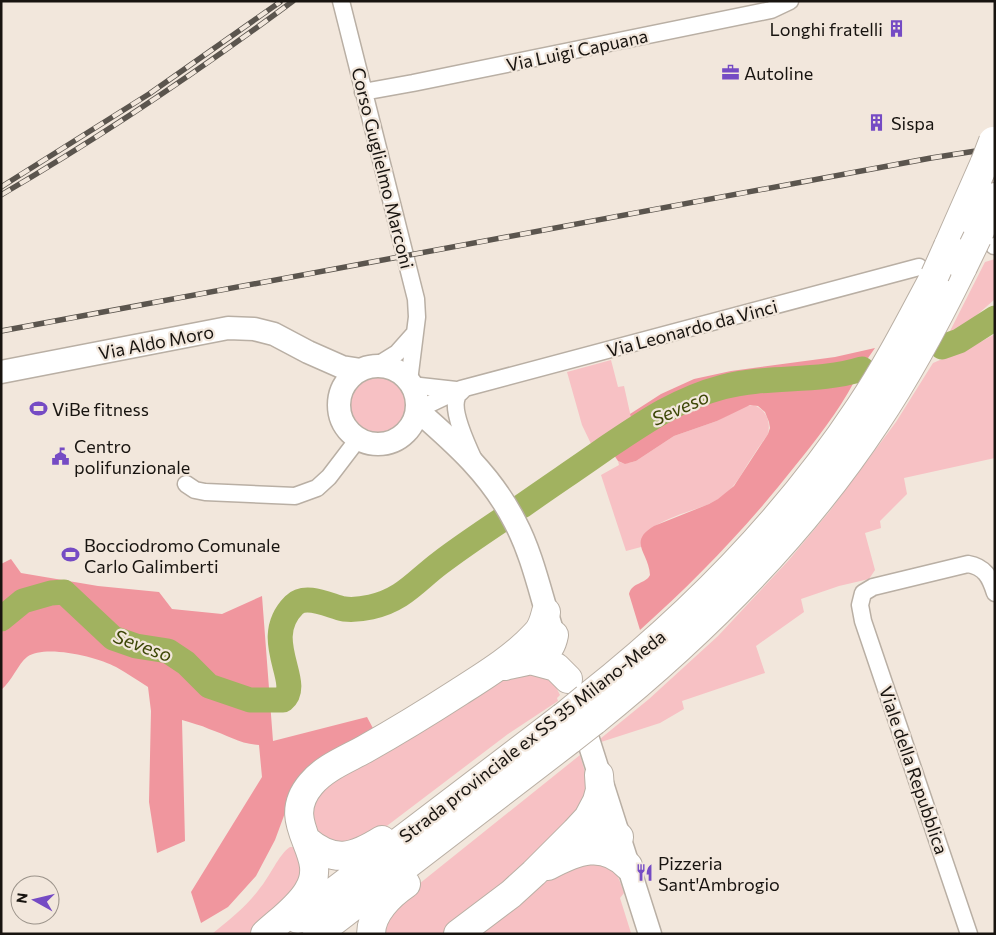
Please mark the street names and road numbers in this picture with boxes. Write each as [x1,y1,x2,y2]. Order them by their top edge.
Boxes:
street label: Via Luigi Capuana [504,24,650,76]
street label: Corso Guglielmo Marconi [347,65,419,271]
street label: Via Leonardo da Vinci [604,295,780,361]
street label: Via Aldo Moro [96,320,216,364]
street label: Strada provinciale ex SS 35 Milano-Meda [394,625,670,847]
street label: Viale della Repubblica [875,683,953,857]

